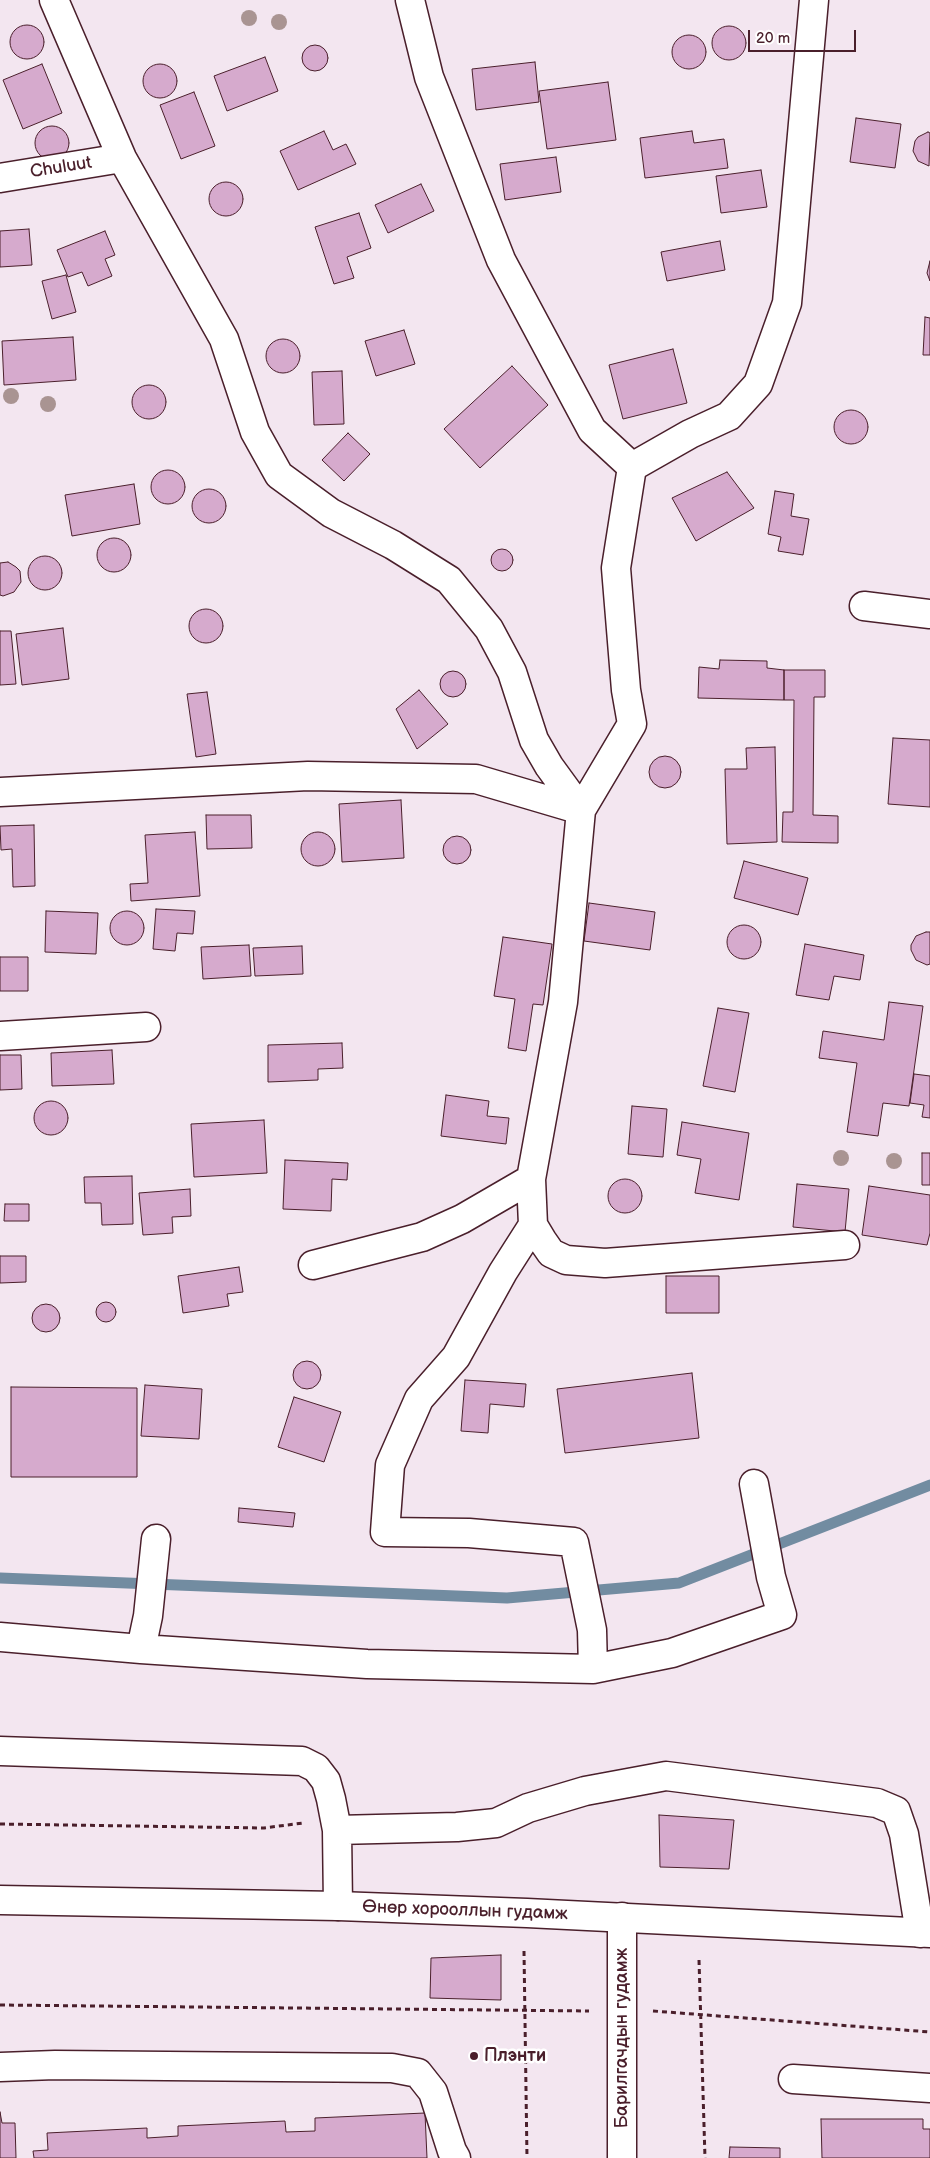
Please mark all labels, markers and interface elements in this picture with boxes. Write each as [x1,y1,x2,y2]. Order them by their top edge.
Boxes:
scale bar [750,20,858,52]
text: 20 m [756,29,790,48]
street label: Chuluut [29,152,93,184]
street label: Өнөр хорооллын гудамж [362,1897,568,1925]
street label: Барилгачдын гудамж [611,1948,633,2128]
place label: Плэнти [484,2045,546,2067]
marker: Плэнти [468,2050,480,2062]

